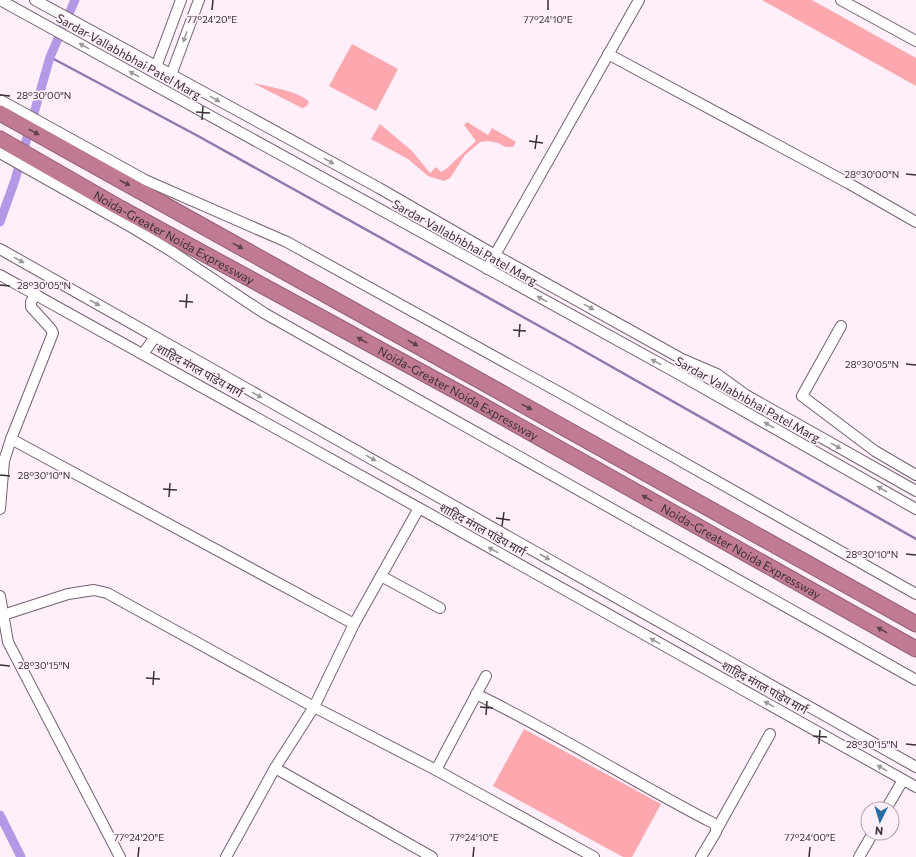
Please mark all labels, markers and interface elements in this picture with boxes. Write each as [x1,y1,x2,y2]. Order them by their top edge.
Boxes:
street label: Sardar Vallabhbhai Patel Marg [54,10,204,102]
text: 77°24'20"E [187,13,237,25]
text: 77°24'10"E [523,13,573,25]
one-way arrow [182,31,188,43]
one-way arrow [78,43,90,50]
one-way arrow [128,71,140,78]
text: 28°30'00"N [17,89,71,101]
one-way arrow [209,96,221,102]
one-way arrow [28,129,40,136]
one-way arrow [323,158,335,164]
text: 28°30'00"N [845,168,899,180]
one-way arrow [119,179,131,186]
street label: Noida-Greater Noida Expressway [91,188,257,287]
street label: Sardar Vallabhbhai Patel Marg [390,196,540,288]
one-way arrow [233,242,244,249]
one-way arrow [13,256,24,263]
text: 28°30'05"N [17,279,71,291]
one-way arrow [536,296,548,302]
one-way arrow [89,300,101,307]
one-way arrow [583,304,595,311]
one-way arrow [356,336,368,343]
one-way arrow [407,340,419,347]
street label: शाहिद मंगल पांडेय मार्ग [154,341,246,400]
street label: Noida-Greater Noida Expressway [376,343,541,443]
street label: Sardar Vallabhbhai Patel Marg [673,353,823,445]
one-way arrow [650,358,662,365]
text: 28°30'05"N [845,358,899,370]
one-way arrow [251,391,263,398]
one-way arrow [521,403,532,410]
one-way arrow [763,422,775,429]
one-way arrow [830,443,842,449]
one-way arrow [365,455,377,462]
text: 28°30'10"N [18,469,70,481]
one-way arrow [876,486,888,493]
one-way arrow [641,495,652,502]
street label: शाहिद मंगल पांडेय मार्ग [437,500,529,559]
street label: Noida-Greater Noida Expressway [659,500,824,601]
one-way arrow [487,546,499,553]
text: 28°30'10"N [846,548,898,560]
one-way arrow [539,553,551,560]
one-way arrow [876,627,888,634]
one-way arrow [650,637,661,644]
street label: शाहिद मंगल पांडेय मार्ग [719,658,811,717]
text: 28°30'15"N [18,659,70,671]
one-way arrow [763,701,775,708]
text: 28°30'15"N [846,738,898,750]
one-way arrow [876,765,888,772]
north arrow [860,801,900,841]
text: N [874,825,884,838]
text: 77°24'20"E [114,831,164,843]
text: 77°24'10"E [449,831,499,843]
text: 77°24'00"E [784,831,836,843]

